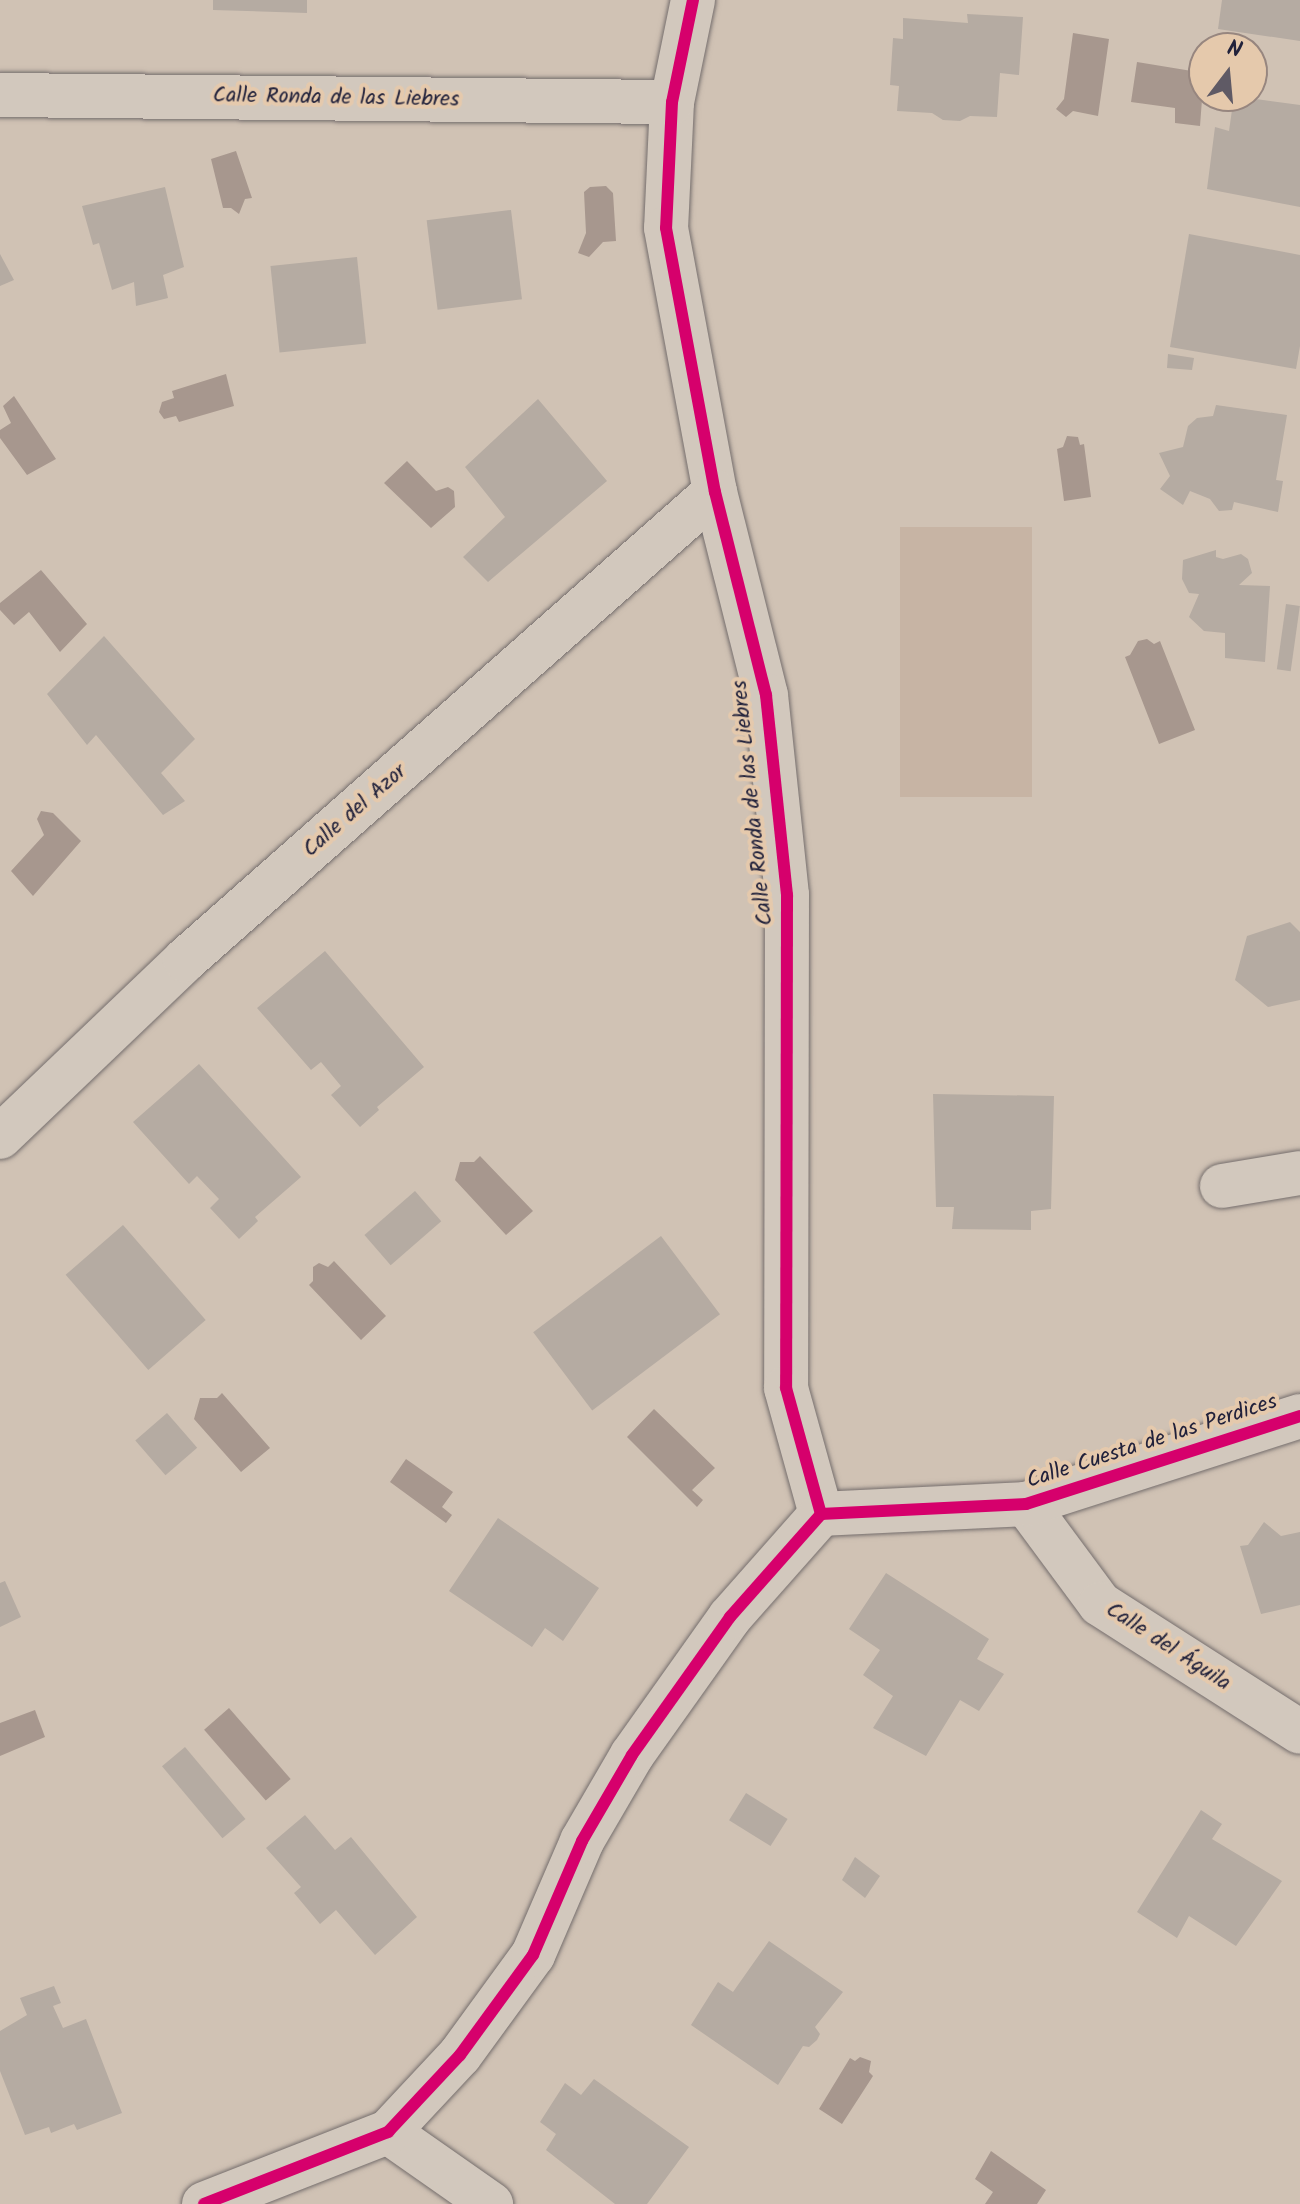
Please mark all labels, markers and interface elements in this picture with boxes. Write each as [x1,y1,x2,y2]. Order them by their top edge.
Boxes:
north arrow [1188,32,1268,112]
text: N [1223,32,1246,69]
street label: Calle Ronda de las Liebres [213,83,459,113]
street label: Calle Ronda de las Liebres [727,679,779,927]
street label: Calle del Azor [298,759,412,863]
street label: Calle Cuesta de las Perdices [1023,1389,1281,1495]
street label: Calle del Águila [1101,1597,1235,1697]

